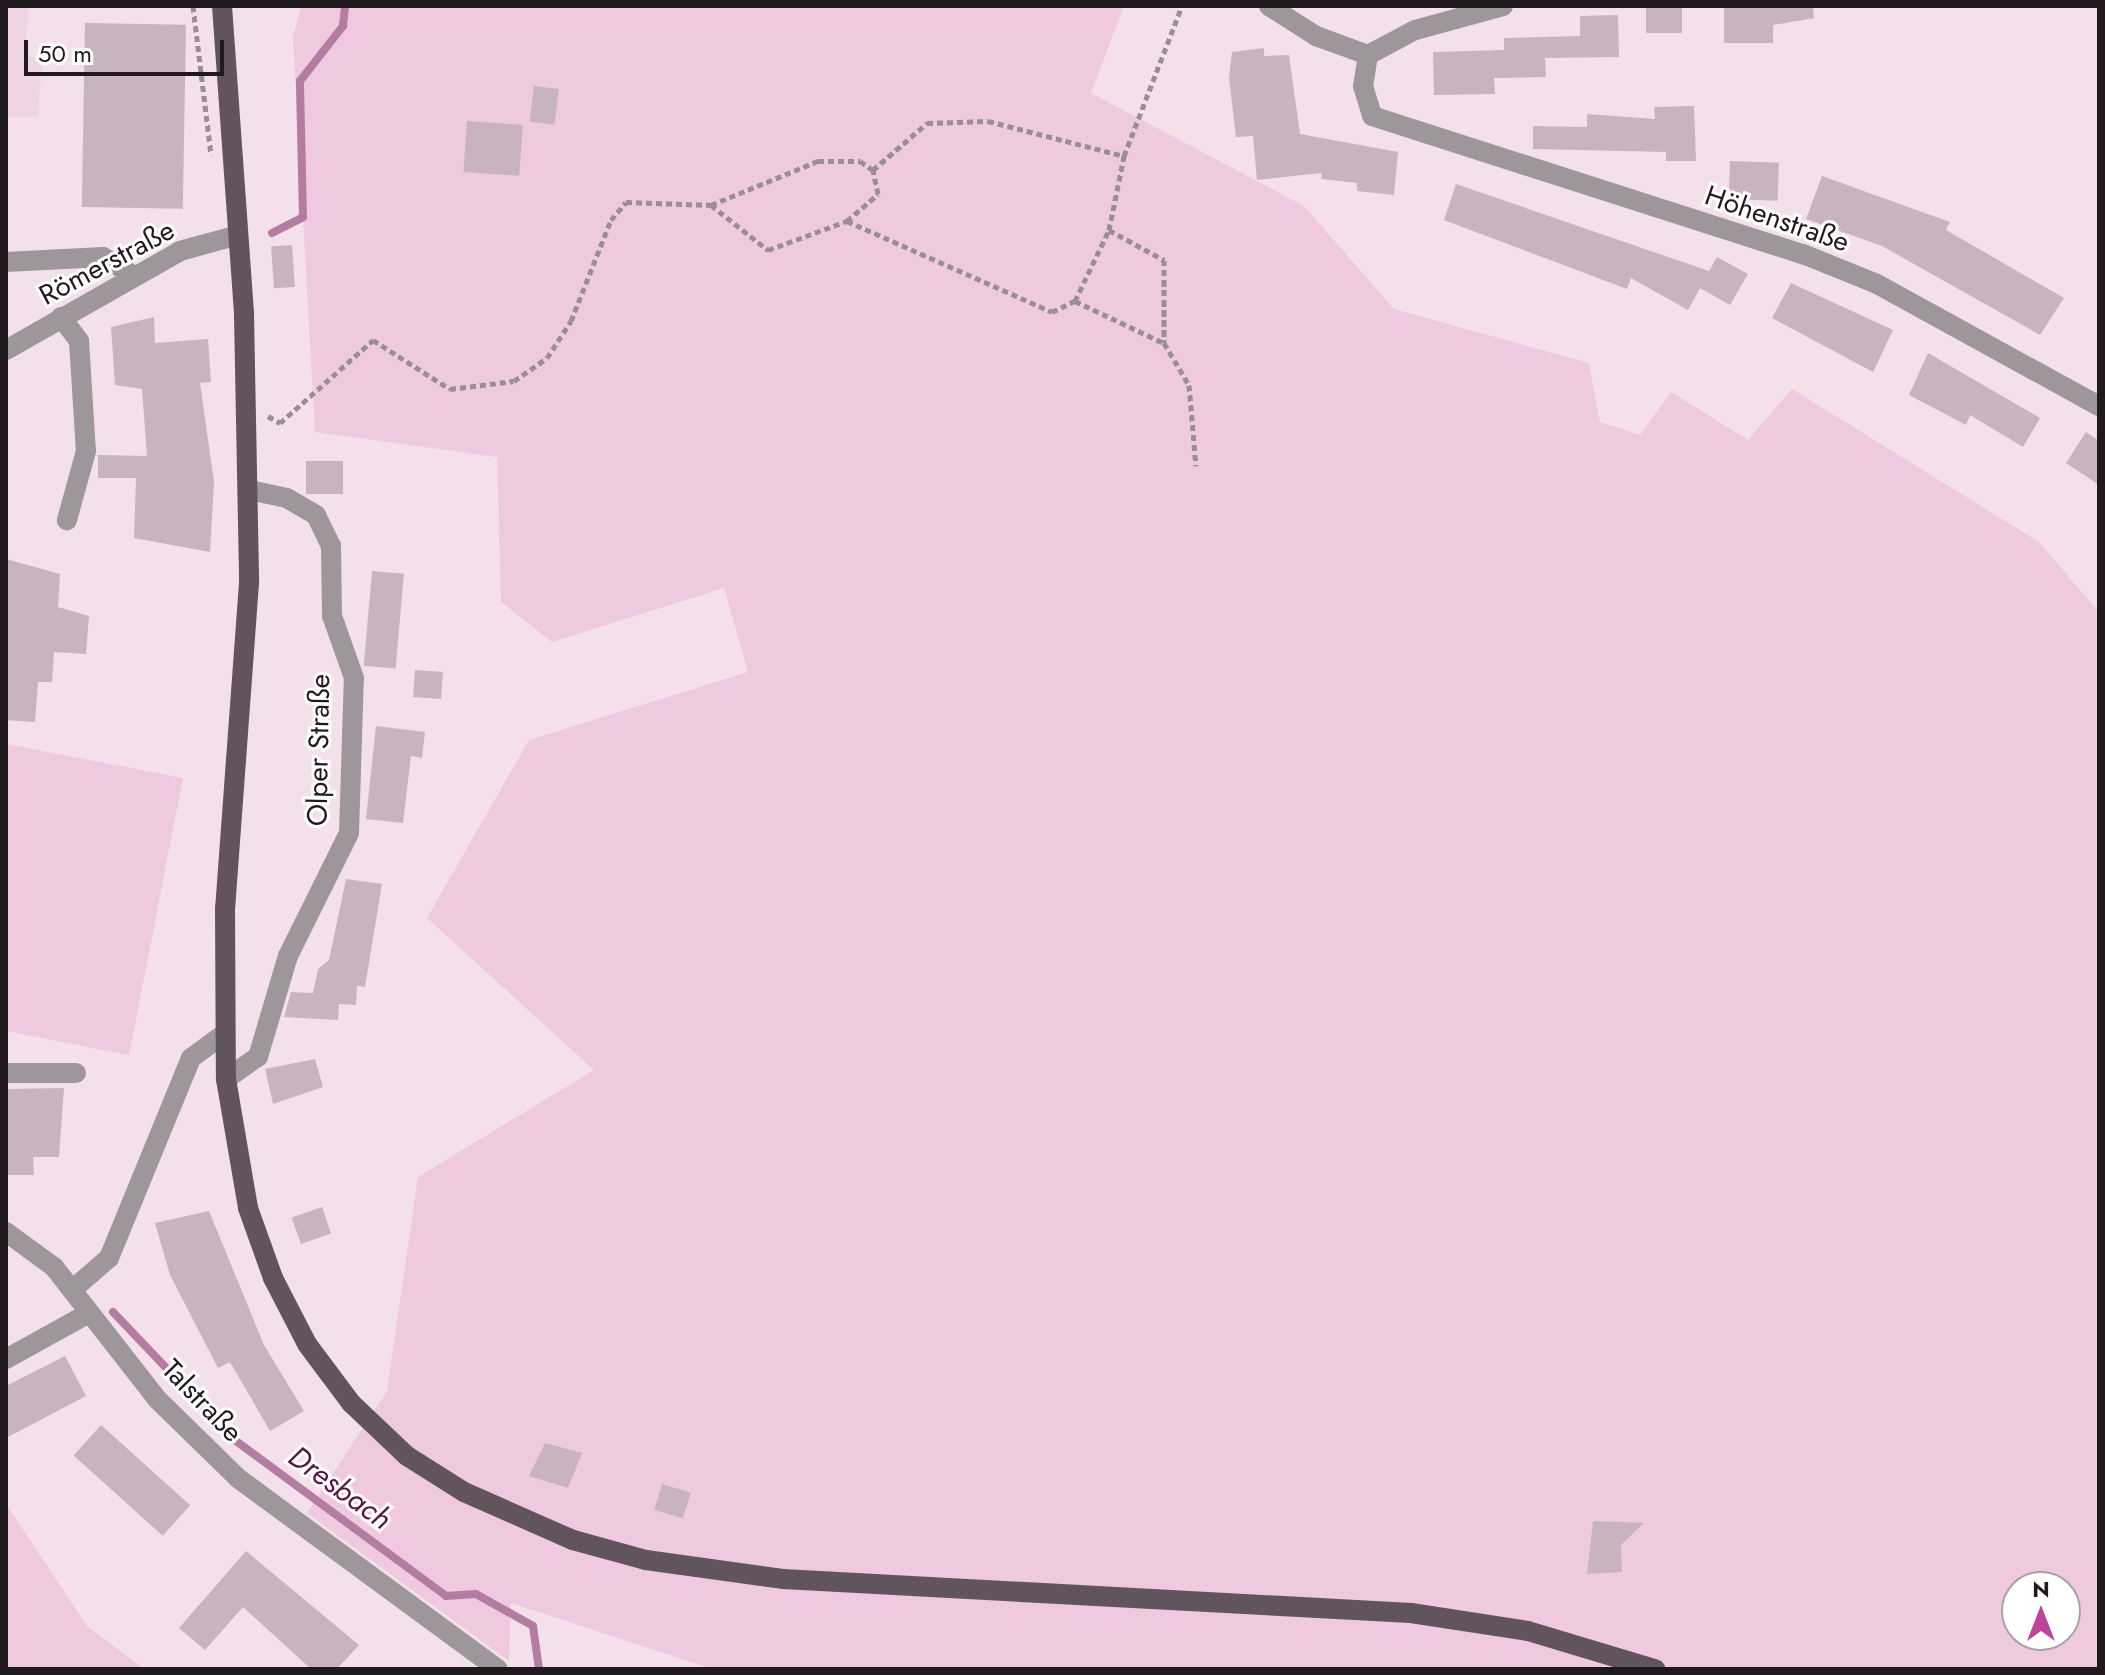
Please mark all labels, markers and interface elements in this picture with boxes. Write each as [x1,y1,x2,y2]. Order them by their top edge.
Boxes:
scale bar [28,24,228,74]
text: 50 m [38,36,92,71]
street label: Höhenstraße [1700,179,1854,259]
street label: Römerstraße [34,213,180,313]
street label: Olper Straße [301,674,337,826]
street label: Talstraße [155,1353,249,1449]
water label: Dresbach [282,1439,398,1537]
north arrow [2001,1571,2081,1651]
text: N [2032,1573,2050,1605]

